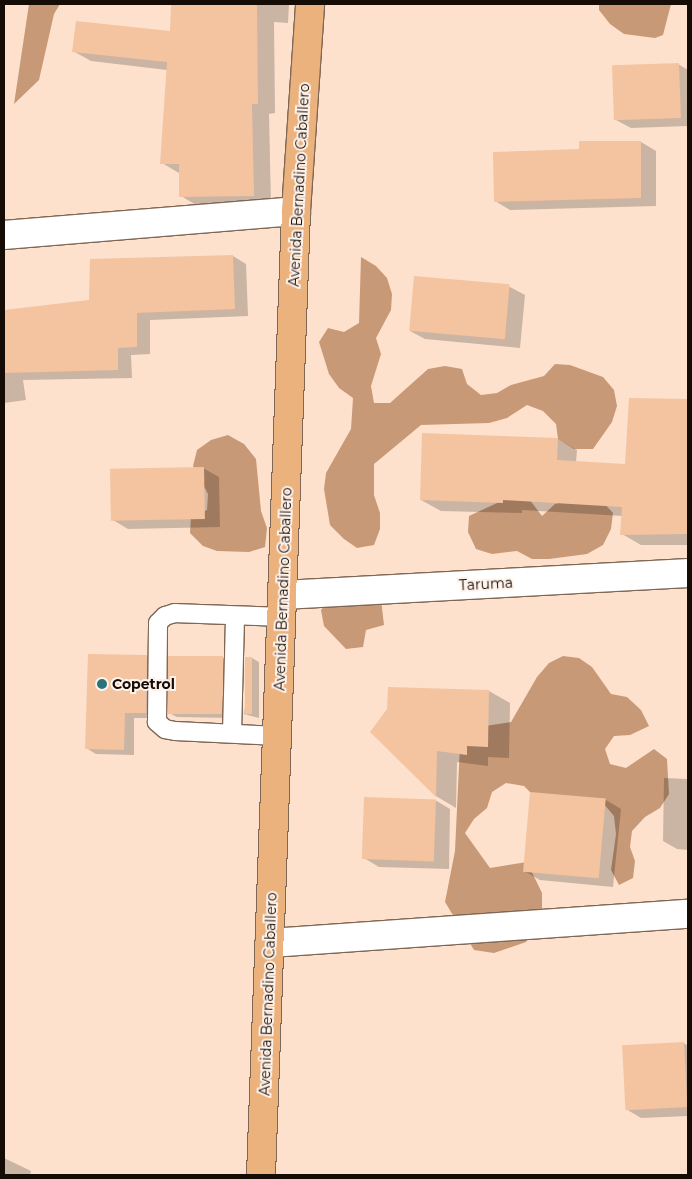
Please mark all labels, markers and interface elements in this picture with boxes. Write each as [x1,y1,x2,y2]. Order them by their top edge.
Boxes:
street label: Avenida Bernadino Caballero [285,83,313,287]
street label: Avenida Bernadino Caballero [271,487,295,691]
street label: Taruma [459,574,513,594]
place label: Copetrol [112,676,175,692]
marker: Copetrol [96,678,108,690]
street label: Avenida Bernadino Caballero [256,892,280,1096]

